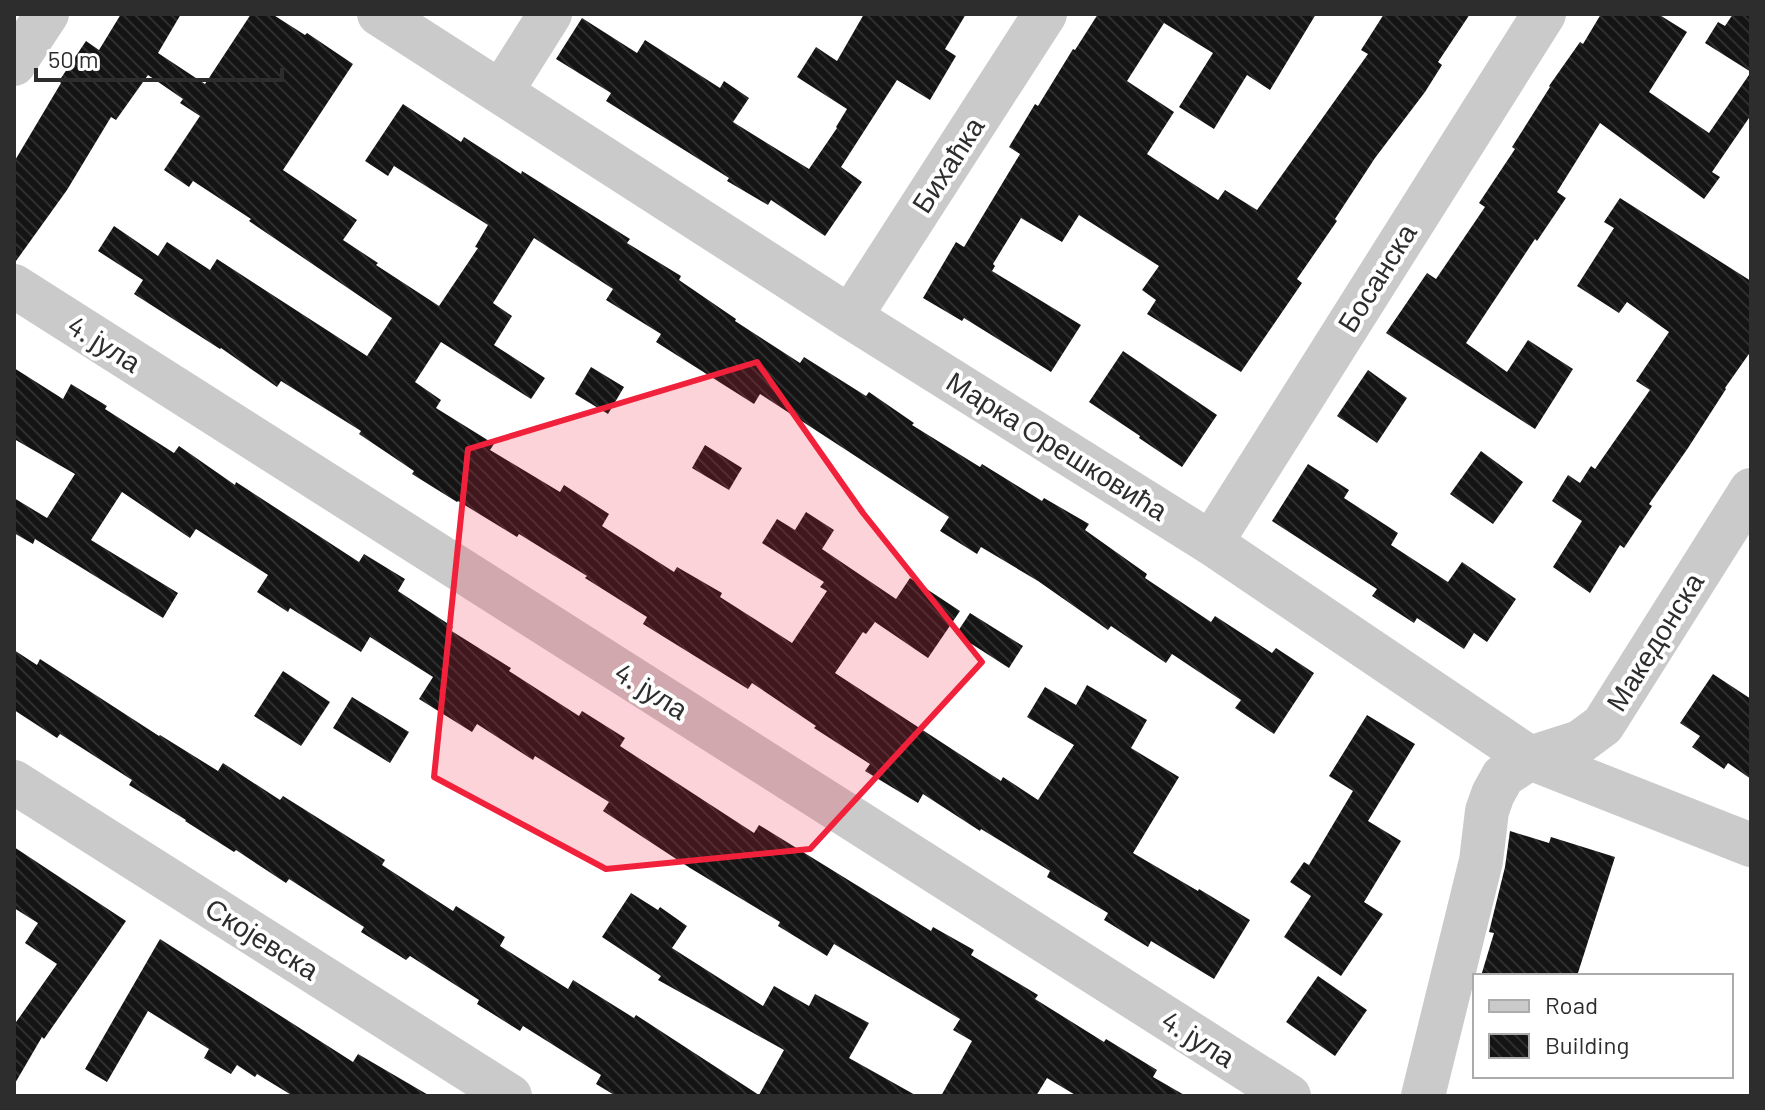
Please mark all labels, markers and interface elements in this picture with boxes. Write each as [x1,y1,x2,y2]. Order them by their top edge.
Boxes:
scale bar [36,32,282,82]
text: 50 m [48,44,99,73]
street label: Бихаћка [904,110,991,219]
street label: Босанска [1330,217,1423,338]
street label: 4. јула [61,307,148,379]
street label: Марка Орешковића [941,363,1175,527]
street label: Македонска [1598,566,1710,717]
street label: 4. јула [608,654,695,726]
street label: Скојевска [200,890,326,986]
legend [1473,974,1733,1078]
text: Road [1545,990,1598,1019]
street label: 4. јула [1155,1002,1242,1074]
text: Building [1545,1030,1629,1059]

